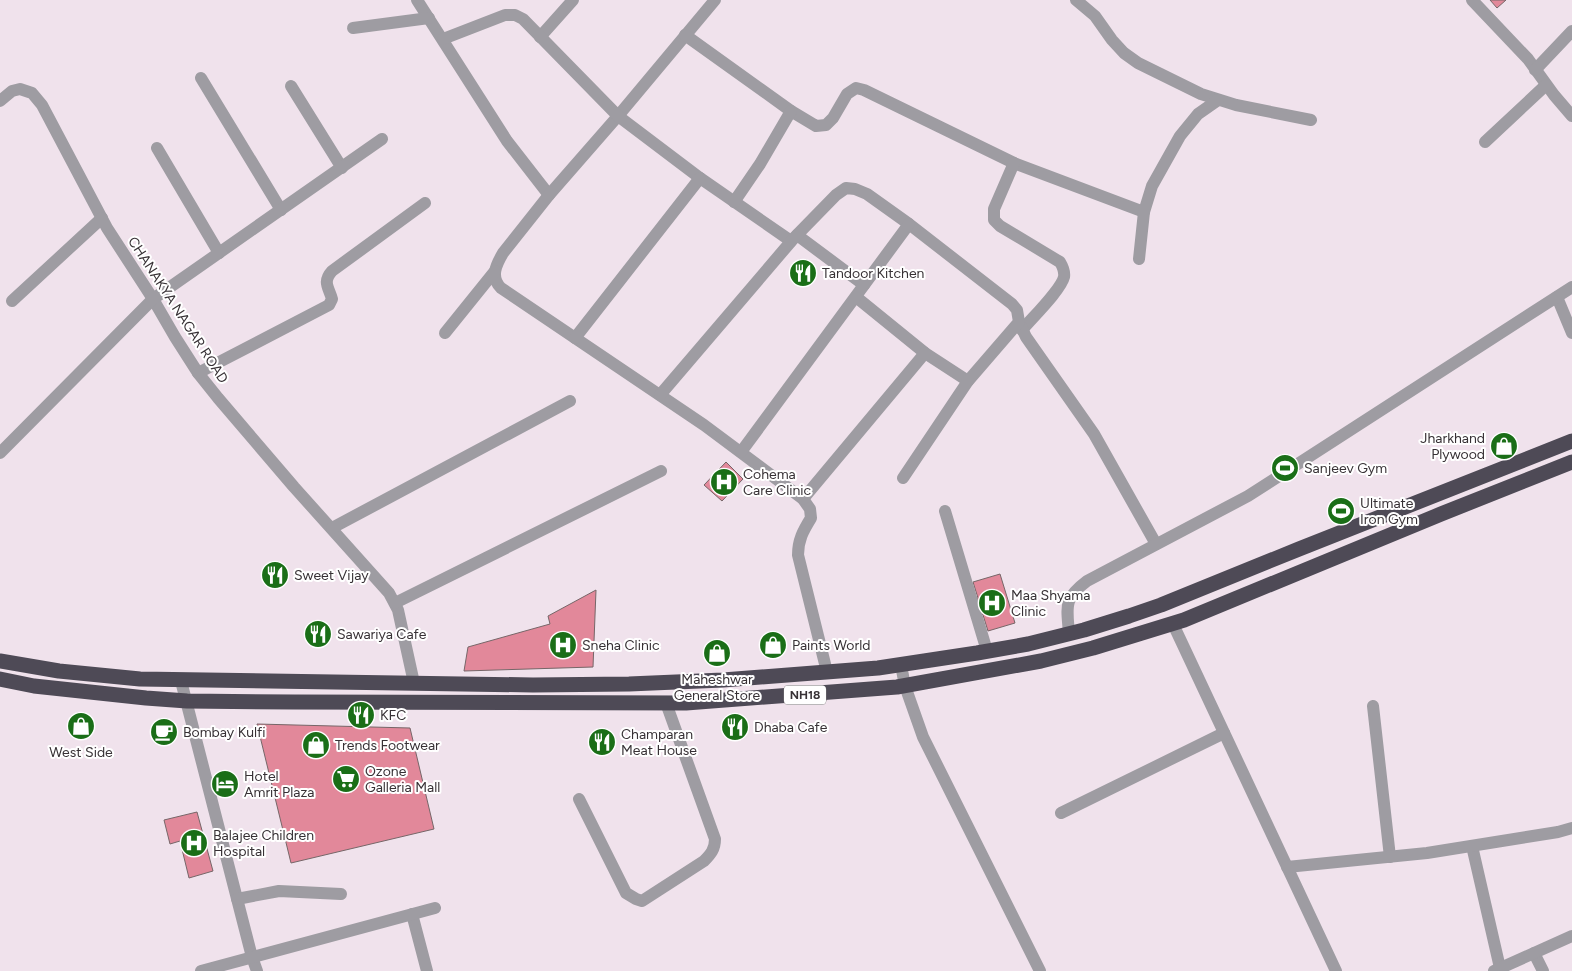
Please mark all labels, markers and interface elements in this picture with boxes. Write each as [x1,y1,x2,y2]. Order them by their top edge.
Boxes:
street label: CHANAKYA NAGAR ROAD [124,234,232,386]
restaurant icon: Tandoor Kitchen [788,258,818,288]
place label: Tandoor Kitchen [822,265,925,282]
place label: Jharkhand Plywood [1420,430,1485,463]
shop icon: Jharkhand Plywood [1489,431,1519,461]
sports icon: Sanjeev Gym [1270,453,1300,483]
place label: Sanjeev Gym [1304,460,1387,477]
place label: Cohema Care Clinic [743,466,812,499]
hospital icon: Cohema Care Clinic [709,467,739,497]
place label: Ultimate Iron Gym [1360,495,1418,528]
sports icon: Ultimate Iron Gym [1326,496,1356,526]
restaurant icon: Sweet Vijay [260,560,290,590]
place label: Sweet Vijay [294,567,369,584]
place label: Maa Shyama Clinic [1011,587,1090,620]
hospital icon: Maa Shyama Clinic [977,588,1007,618]
restaurant icon: Sawariya Cafe [303,619,333,649]
place label: Sawariya Cafe [337,626,427,643]
hospital icon: Sneha Clinic [548,630,578,660]
shop icon: Paints World [758,630,788,660]
place label: Sneha Clinic [582,637,660,654]
place label: Paints World [792,637,870,654]
shop icon: Maheshwar General Store [702,638,732,668]
place label: Maheshwar General Store [674,671,761,704]
road number: NH18 [784,686,826,704]
restaurant icon: KFC [346,700,376,730]
place label: KFC [380,707,406,724]
shop icon: West Side [66,711,96,741]
restaurant icon: Dhaba Cafe [720,712,750,742]
cafe icon: Bombay Kulfi [149,717,179,747]
place label: Dhaba Cafe [754,719,828,736]
place label: Bombay Kulfi [183,724,265,741]
place label: Champaran Meat House [621,726,697,759]
restaurant icon: Champaran Meat House [587,727,617,757]
shop icon: Trends Footwear [301,730,331,760]
place label: Trends Footwear [335,737,440,754]
place label: West Side [49,744,113,761]
place label: Ozone Galleria Mall [365,763,440,796]
supermarket icon: Ozone Galleria Mall [331,764,361,794]
place label: Hotel Amrit Plaza [244,768,314,801]
hotel icon: Hotel Amrit Plaza [210,769,240,799]
place label: Balajee Children Hospital [213,827,314,860]
hospital icon: Balajee Children Hospital [179,828,209,858]

